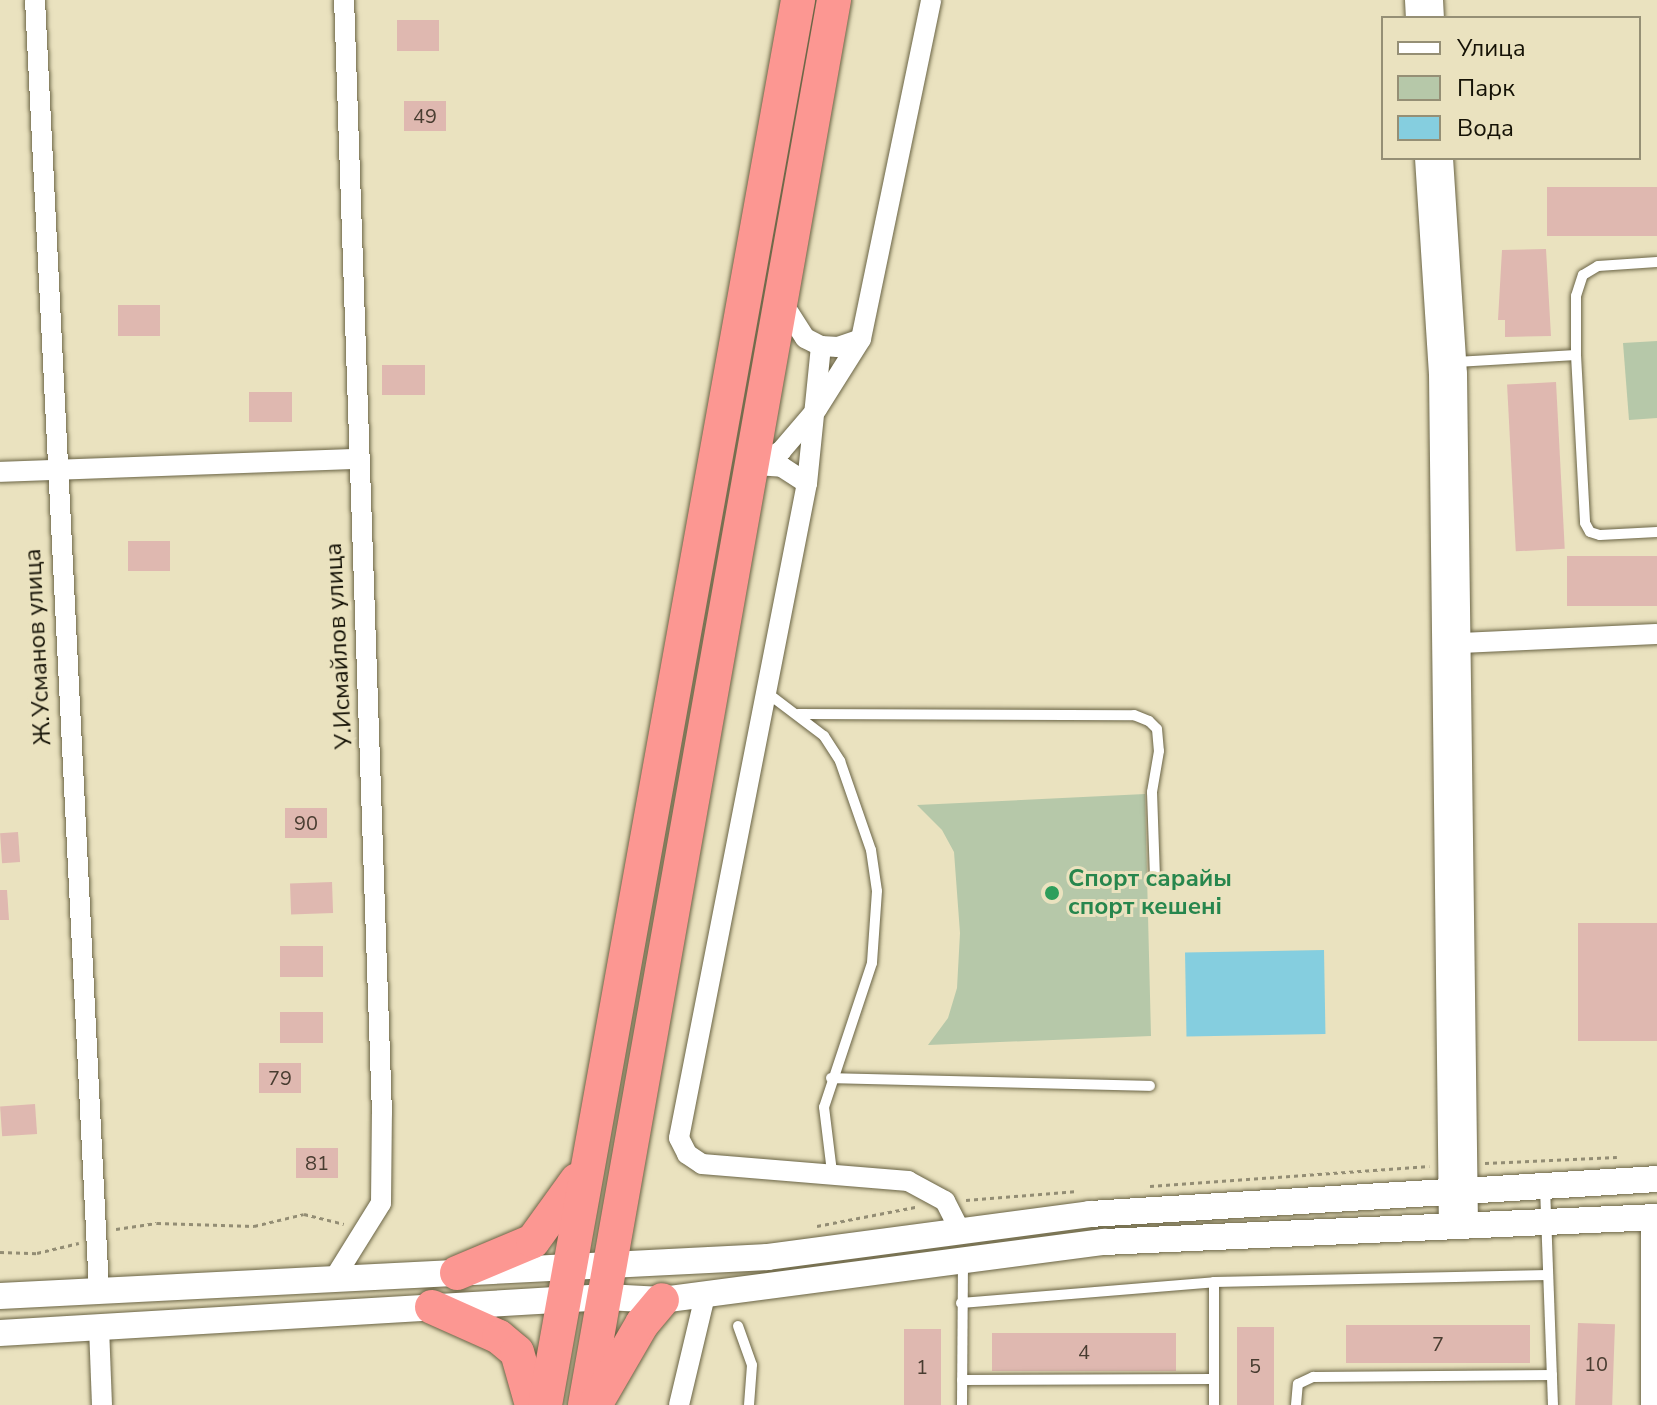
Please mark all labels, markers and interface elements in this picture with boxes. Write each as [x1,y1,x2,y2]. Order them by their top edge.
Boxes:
legend [1381,16,1641,160]
text: Улица [1457,32,1526,64]
text: Парк [1457,72,1515,104]
house number: 49 [413,104,437,128]
text: Вода [1457,112,1514,144]
street label: У.Исмайлов улица [319,542,359,750]
street label: Ж.Усманов улица [18,548,58,746]
house number: 90 [294,811,318,835]
place label: Спорт сарайы спорт кешені [1068,865,1232,921]
marker: Спорт сарайы спорт кешені [1043,884,1061,902]
house number: 79 [268,1066,292,1090]
house number: 81 [305,1151,329,1175]
house number: 7 [1432,1332,1444,1356]
house number: 4 [1078,1340,1090,1364]
house number: 10 [1584,1352,1608,1376]
house number: 5 [1249,1354,1261,1378]
house number: 1 [916,1355,928,1379]

